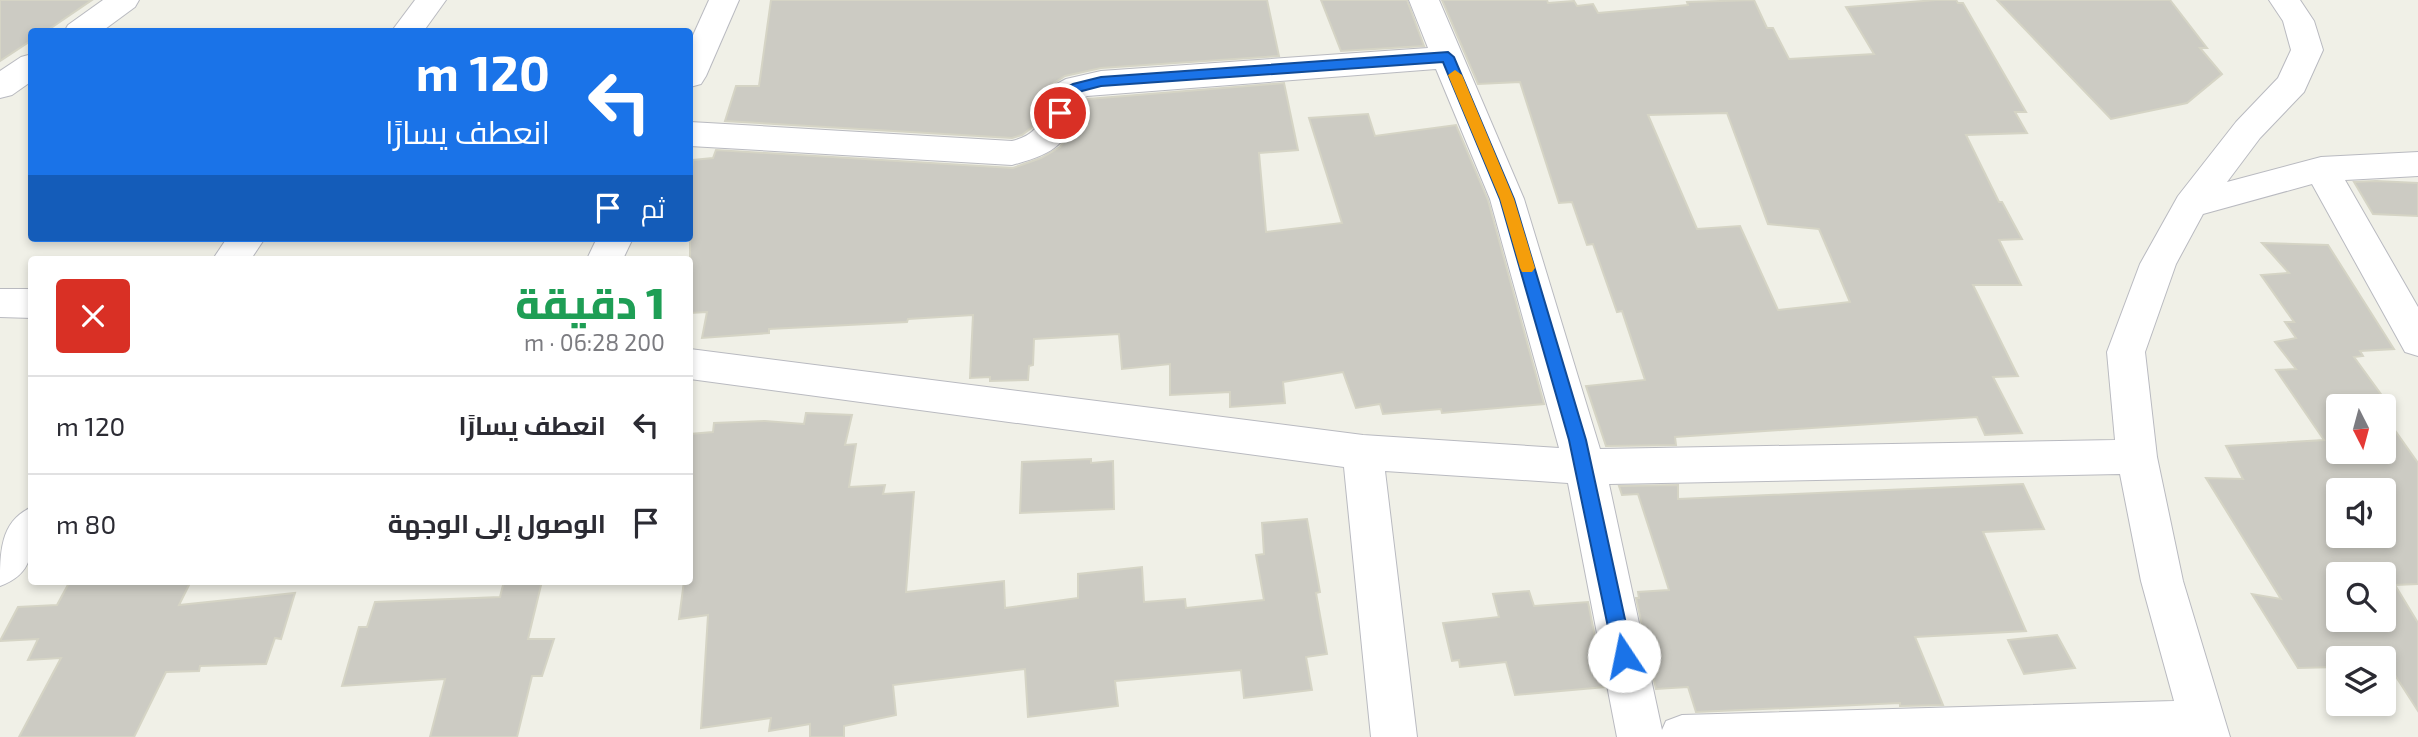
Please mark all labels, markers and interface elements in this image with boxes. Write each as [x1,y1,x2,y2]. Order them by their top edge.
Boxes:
text: 120 m [416,42,550,101]
icon: left [574,56,665,147]
pin [1030,83,1090,143]
icon: arrive [1041,94,1079,132]
text: انعطف يسارًا [385,112,550,150]
icon: arrive [589,189,627,227]
text: ثم [641,192,665,223]
text: 1 دقيقة [515,277,665,327]
button: close [56,279,130,353]
text: 200 m · 06:28 [524,328,665,356]
north arrow [2326,394,2396,464]
map controls [2326,394,2396,716]
icon: left [627,406,665,444]
text: انعطف يسارًا [459,409,606,440]
text: 120 m [56,410,125,441]
button: sound [2326,478,2396,548]
icon: arrive [627,504,665,542]
text: الوصول إلى الوجهة [388,507,606,538]
text: 80 m [56,508,116,539]
button: search [2326,562,2396,632]
position arrow [1587,619,1661,693]
button: layers [2326,646,2396,716]

